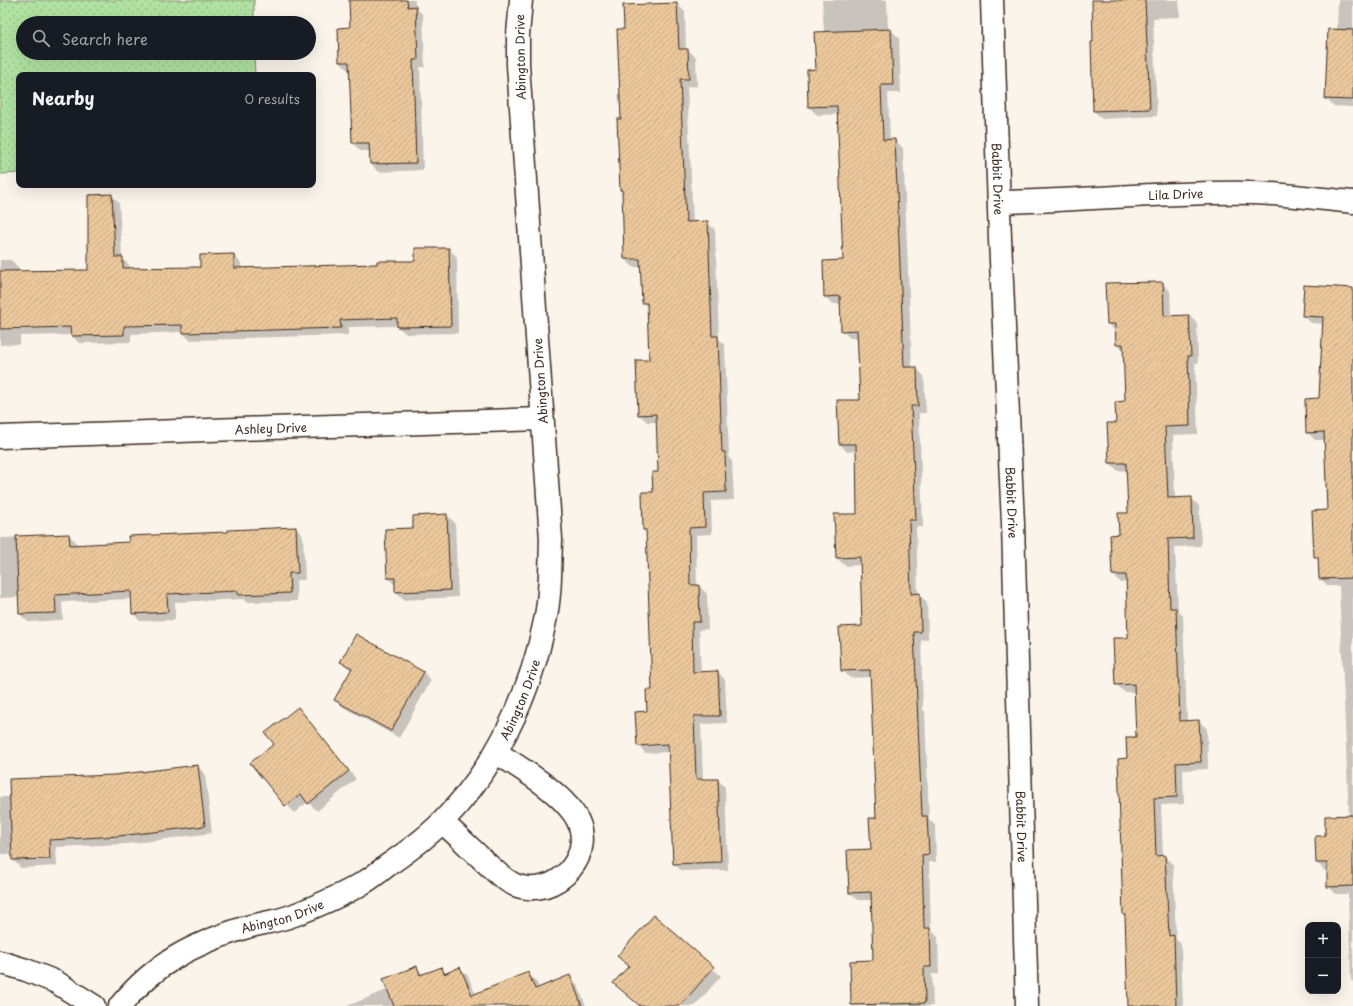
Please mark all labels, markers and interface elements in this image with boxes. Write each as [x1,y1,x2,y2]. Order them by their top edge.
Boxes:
street label: Abington Drive [510,14,530,100]
search box [16,16,316,60]
icon: search [30,27,52,49]
text: Search here [62,27,148,50]
text: Nearby [32,85,94,111]
text: 0 results [245,89,300,108]
street label: Babbit Drive [988,143,1008,215]
street label: Lila Drive [1148,184,1204,204]
street label: Abington Drive [528,338,552,424]
street label: Ashley Drive [234,418,307,438]
street label: Babbit Drive [1001,466,1022,539]
street label: Abington Drive [495,657,544,743]
street label: Babbit Drive [1012,790,1032,863]
street label: Abington Drive [239,895,326,937]
map controls [1305,922,1341,994]
button: + [1305,922,1341,958]
button: − [1305,958,1341,994]

